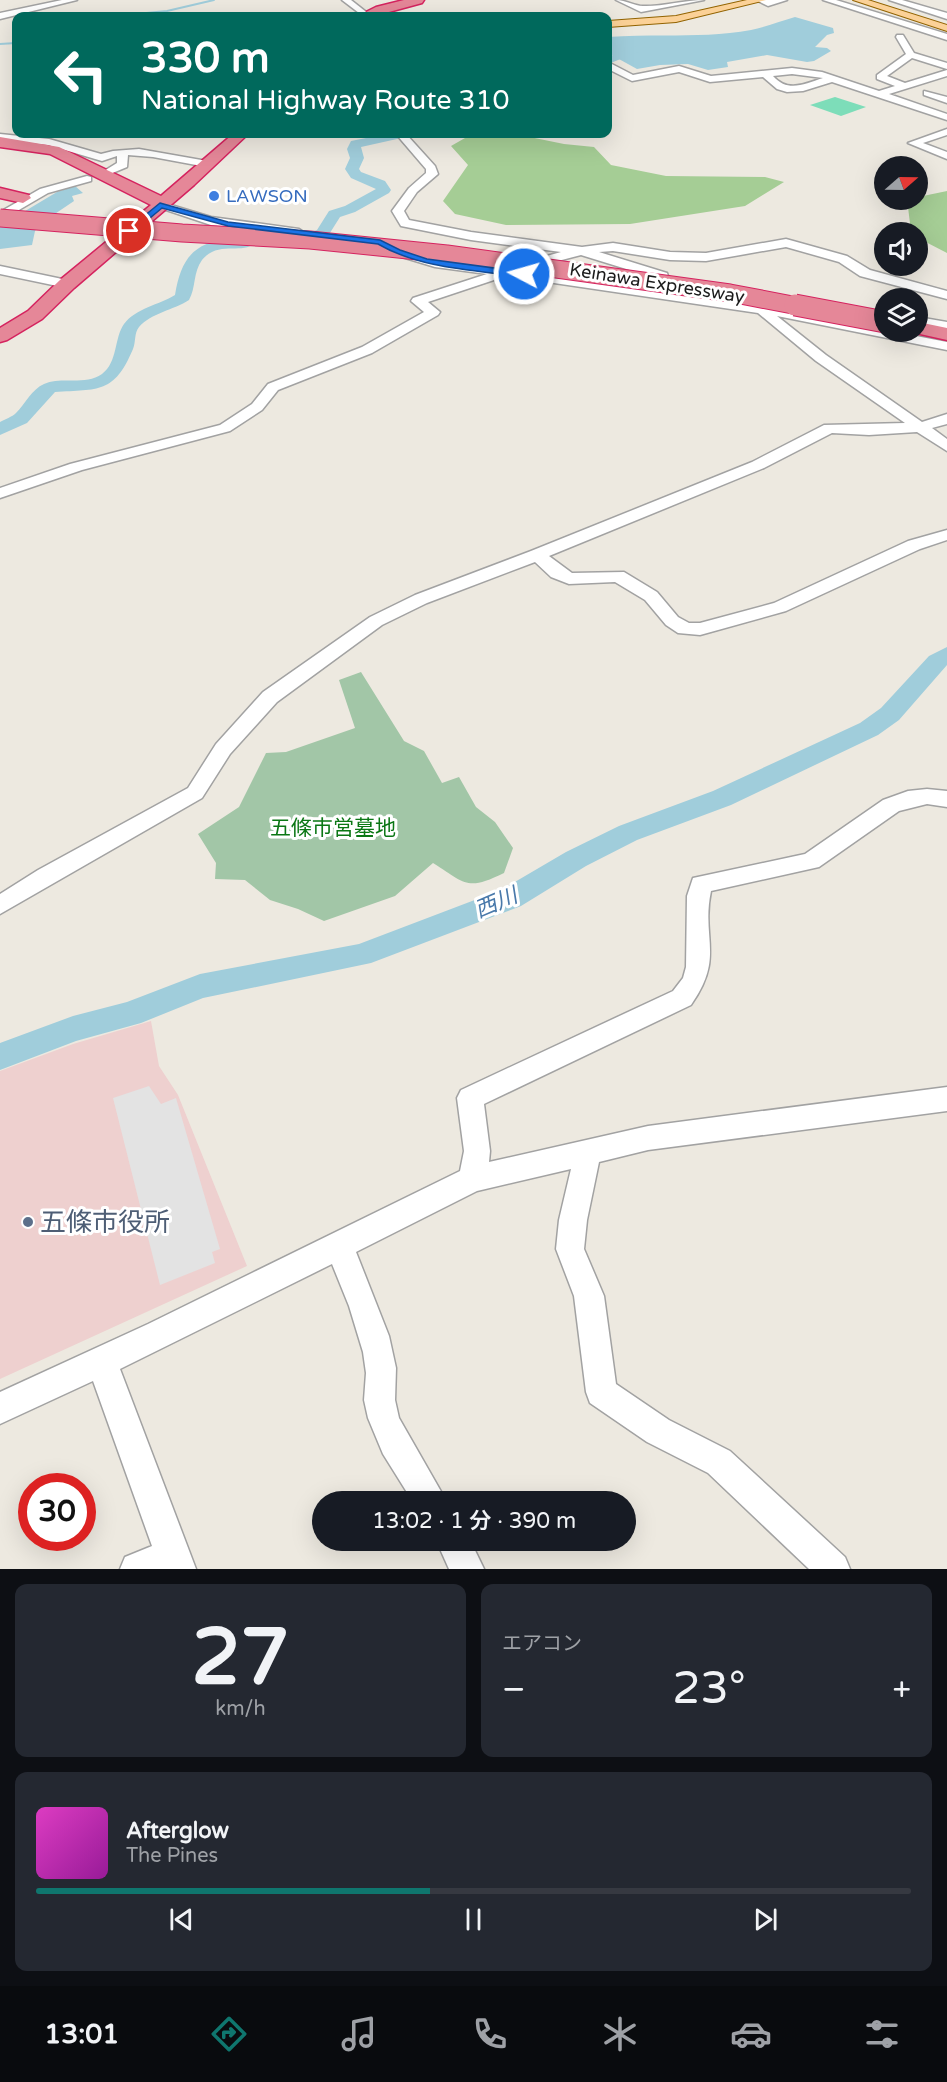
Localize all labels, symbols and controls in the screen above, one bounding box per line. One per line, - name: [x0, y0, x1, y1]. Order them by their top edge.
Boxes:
- text: 330 m: [141, 33, 270, 84]
- icon: left: [42, 36, 120, 114]
- text: National Highway Route 310: [141, 84, 509, 117]
- north arrow: [874, 156, 928, 210]
- map controls: [874, 156, 928, 342]
- place label: LAWSON: [226, 185, 308, 207]
- marker: LAWSON: [207, 189, 221, 203]
- pin: [103, 205, 154, 256]
- icon: arrive: [112, 214, 145, 247]
- button: sound: [874, 222, 928, 276]
- position arrow: [492, 242, 556, 306]
- street label: Keinawa Expressway: [568, 258, 746, 308]
- button: layers: [874, 288, 928, 342]
- park label: 五條市営墓地: [270, 816, 396, 841]
- water label: 西川: [471, 882, 523, 924]
- place label: 五條市役所: [40, 1207, 170, 1238]
- marker: 五條市役所: [21, 1215, 35, 1229]
- speed limit sign: 30: [18, 1473, 96, 1551]
- text: 13:02 · 1 分 · 390 m: [372, 1508, 576, 1534]
- text: 27: [192, 1611, 289, 1705]
- text: エアコン: [502, 1632, 582, 1656]
- text: 23°: [672, 1662, 746, 1716]
- text: −: [502, 1670, 526, 1709]
- text: +: [892, 1670, 911, 1709]
- text: km/h: [215, 1697, 266, 1721]
- text: Afterglow: [126, 1818, 229, 1844]
- text: The Pines: [126, 1844, 218, 1868]
- icon: previous: [165, 1903, 198, 1936]
- icon: pause: [457, 1903, 490, 1936]
- icon: next: [749, 1903, 782, 1936]
- icon: directions: [208, 2013, 250, 2055]
- icon: music: [338, 2013, 380, 2055]
- icon: phone: [469, 2013, 511, 2055]
- icon: climate: [599, 2013, 641, 2055]
- icon: car: [730, 2013, 772, 2055]
- icon: filters: [861, 2013, 903, 2055]
- text: 13:01: [44, 2018, 119, 2051]

